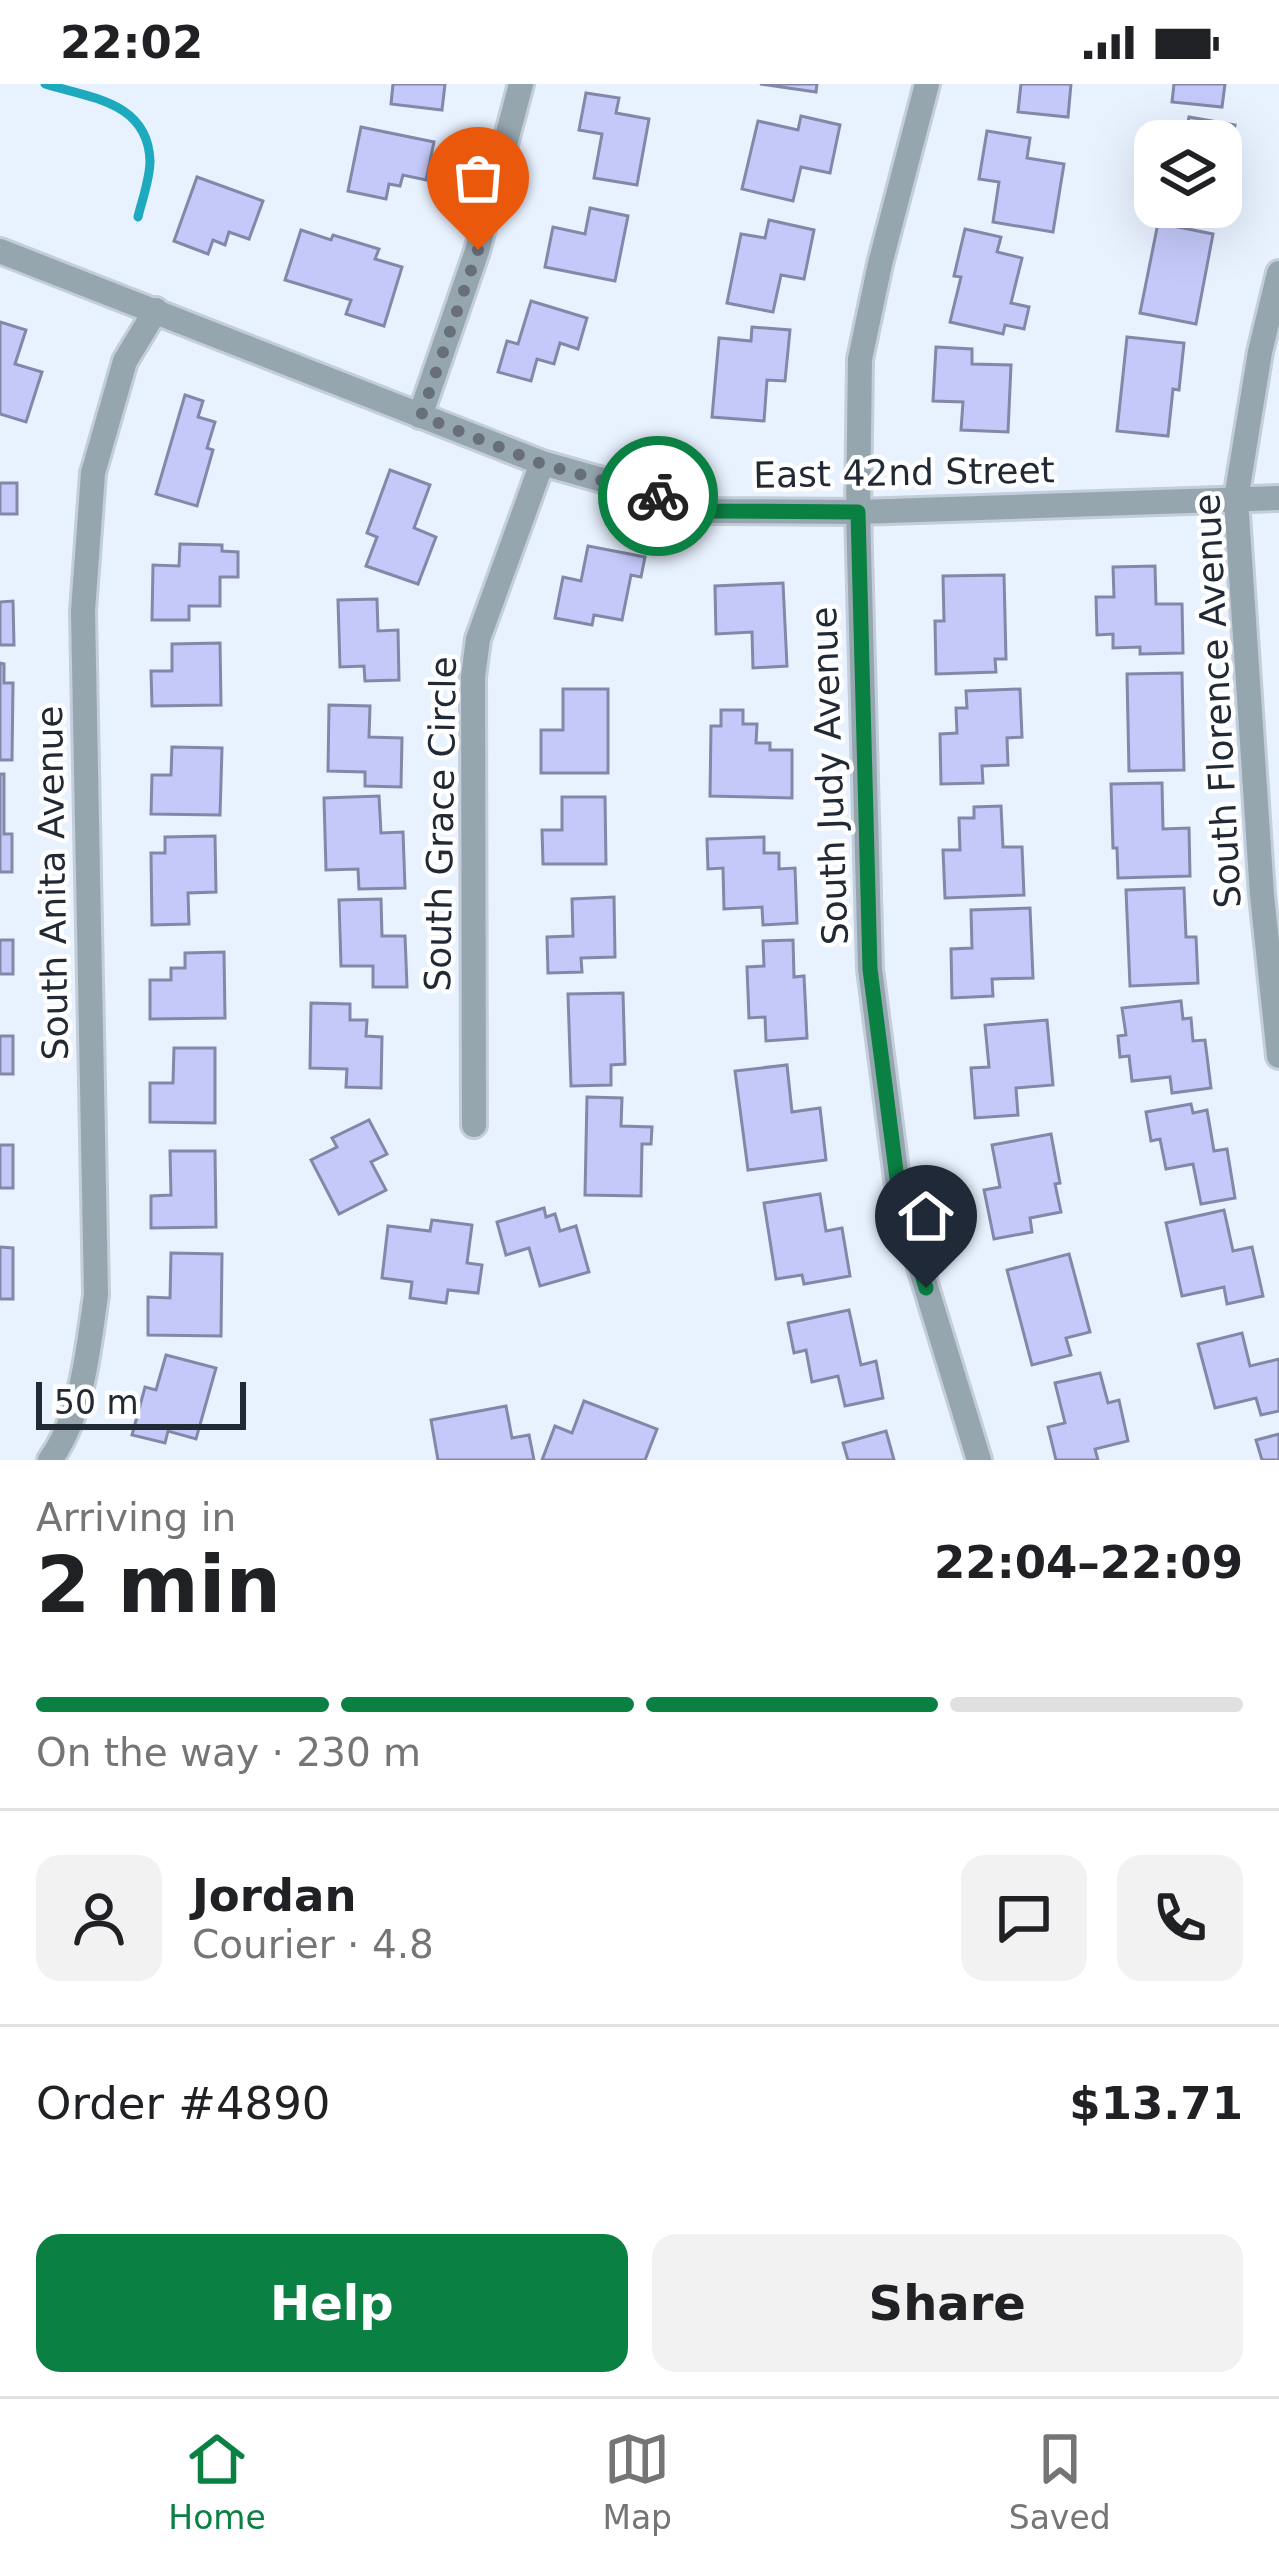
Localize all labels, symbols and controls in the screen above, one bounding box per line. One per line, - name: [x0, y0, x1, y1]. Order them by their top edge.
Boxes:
- text: 22:02: [60, 16, 203, 69]
- map controls: [1134, 120, 1242, 228]
- button: layers: [1134, 120, 1242, 228]
- pin: [427, 127, 529, 250]
- icon: bag: [445, 145, 511, 211]
- courier: [598, 436, 718, 556]
- street label: East 42nd Street: [753, 449, 1055, 496]
- icon: bike: [625, 463, 691, 529]
- street label: South Florence Avenue: [1186, 493, 1249, 909]
- street label: South Judy Avenue: [803, 606, 856, 946]
- street label: South Grace Circle: [417, 656, 464, 992]
- street label: South Anita Avenue: [29, 705, 76, 1061]
- pin: [875, 1165, 977, 1288]
- icon: home: [893, 1183, 959, 1249]
- scale bar: [36, 1376, 246, 1429]
- text: 50 m: [54, 1383, 139, 1422]
- text: Arriving in: [36, 1495, 236, 1540]
- text: 22:04–22:09: [934, 1536, 1243, 1589]
- text: 2 min: [36, 1540, 281, 1630]
- text: On the way · 230 m: [36, 1730, 421, 1775]
- button: person: [36, 1855, 162, 1981]
- button: chat: [961, 1855, 1087, 1981]
- button: phone: [1117, 1855, 1243, 1981]
- text: Jordan: [192, 1869, 356, 1922]
- text: Courier · 4.8: [192, 1922, 434, 1967]
- text: Order #4890: [36, 2077, 330, 2130]
- text: $13.71: [1069, 2077, 1243, 2130]
- button: Help: [36, 2234, 628, 2372]
- button: Share: [652, 2234, 1243, 2372]
- tab: Home: [168, 2426, 266, 2537]
- tab: Map: [602, 2426, 672, 2537]
- tab: Saved: [1009, 2426, 1111, 2537]

